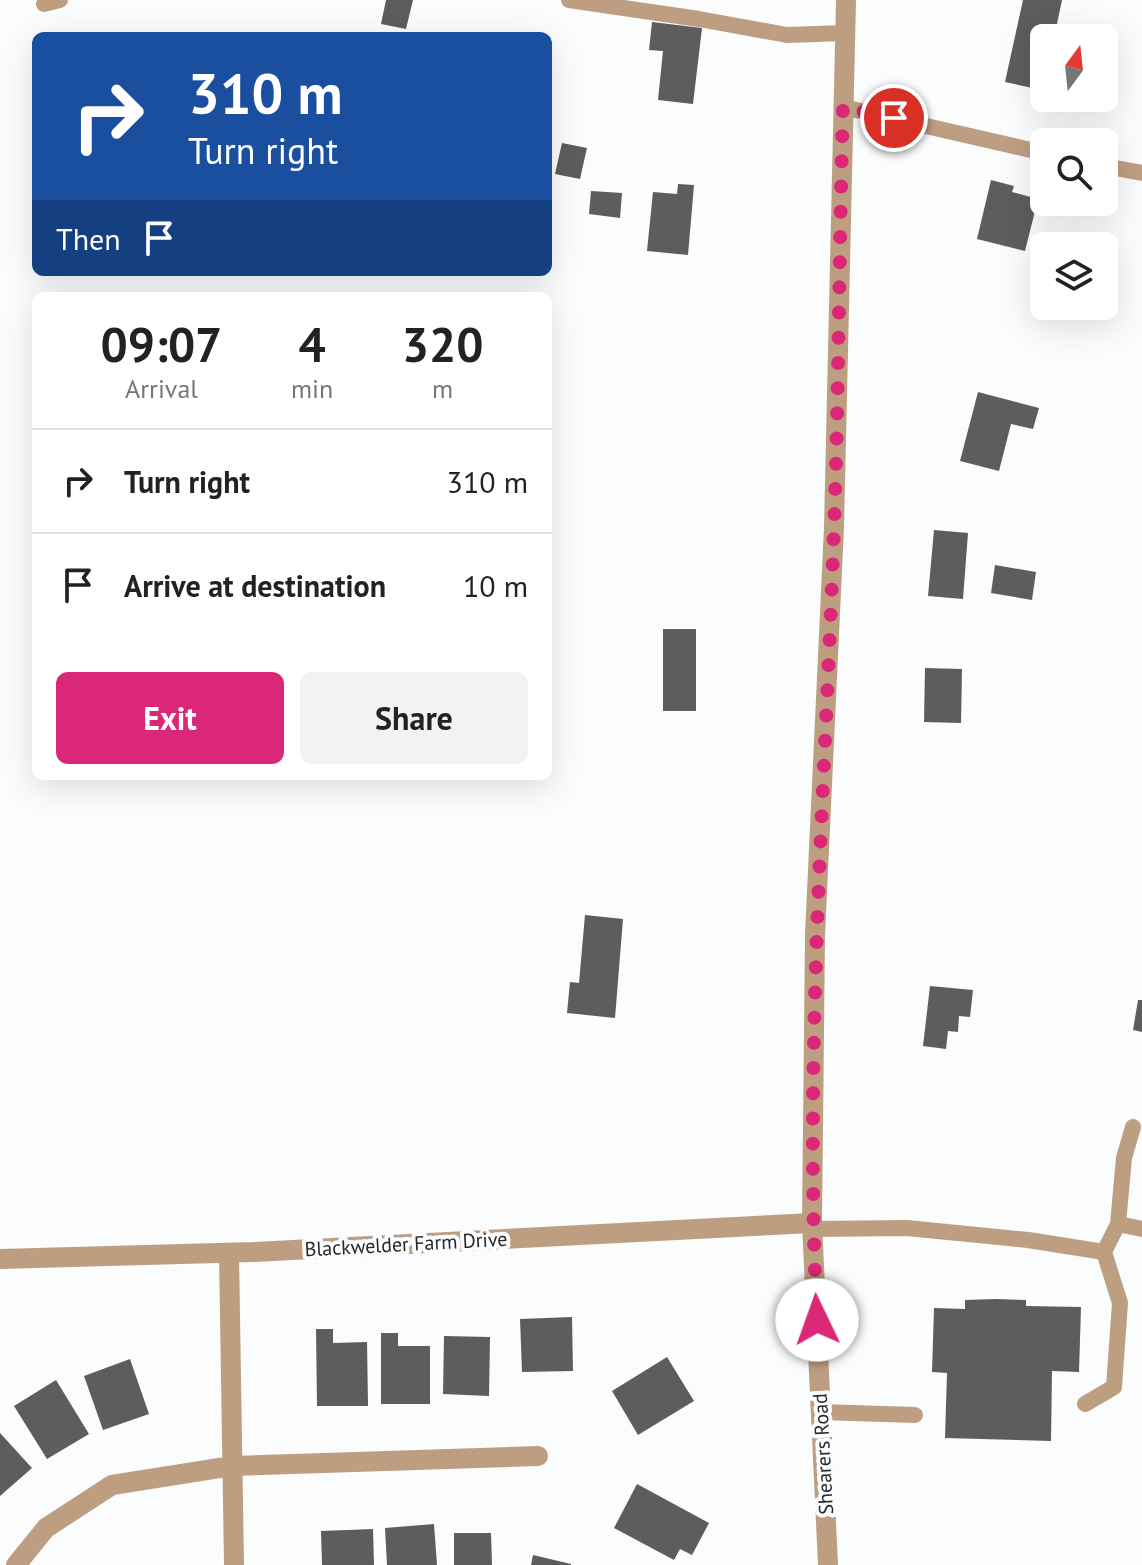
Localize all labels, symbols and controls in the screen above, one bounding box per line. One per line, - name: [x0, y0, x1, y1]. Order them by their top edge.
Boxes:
- north arrow: [1030, 24, 1118, 112]
- map controls: [1030, 24, 1118, 320]
- text: 310 m: [188, 57, 343, 129]
- icon: right: [56, 64, 160, 168]
- pin: [860, 84, 928, 152]
- icon: arrive: [872, 96, 916, 140]
- text: Turn right: [188, 127, 338, 174]
- button: search: [1030, 128, 1118, 216]
- icon: arrive: [137, 216, 181, 260]
- text: Then: [56, 219, 121, 258]
- button: layers: [1030, 232, 1118, 320]
- text: 09:07: [101, 313, 222, 375]
- text: 4: [298, 313, 326, 375]
- text: 320: [402, 313, 483, 375]
- text: Arrival: [125, 372, 198, 405]
- text: min: [291, 372, 333, 405]
- text: m: [432, 372, 453, 405]
- icon: right: [56, 459, 100, 503]
- text: Turn right: [124, 462, 250, 501]
- text: 310 m: [447, 462, 528, 501]
- icon: arrive: [56, 563, 100, 607]
- text: Arrive at destination: [124, 566, 386, 605]
- text: 10 m: [463, 566, 528, 605]
- button: Exit: [56, 672, 284, 764]
- button: Share: [300, 672, 528, 764]
- street label: Blackwelder Farm Drive: [304, 1226, 508, 1262]
- position arrow: [775, 1278, 859, 1362]
- street label: Shearers Road: [807, 1393, 839, 1515]

